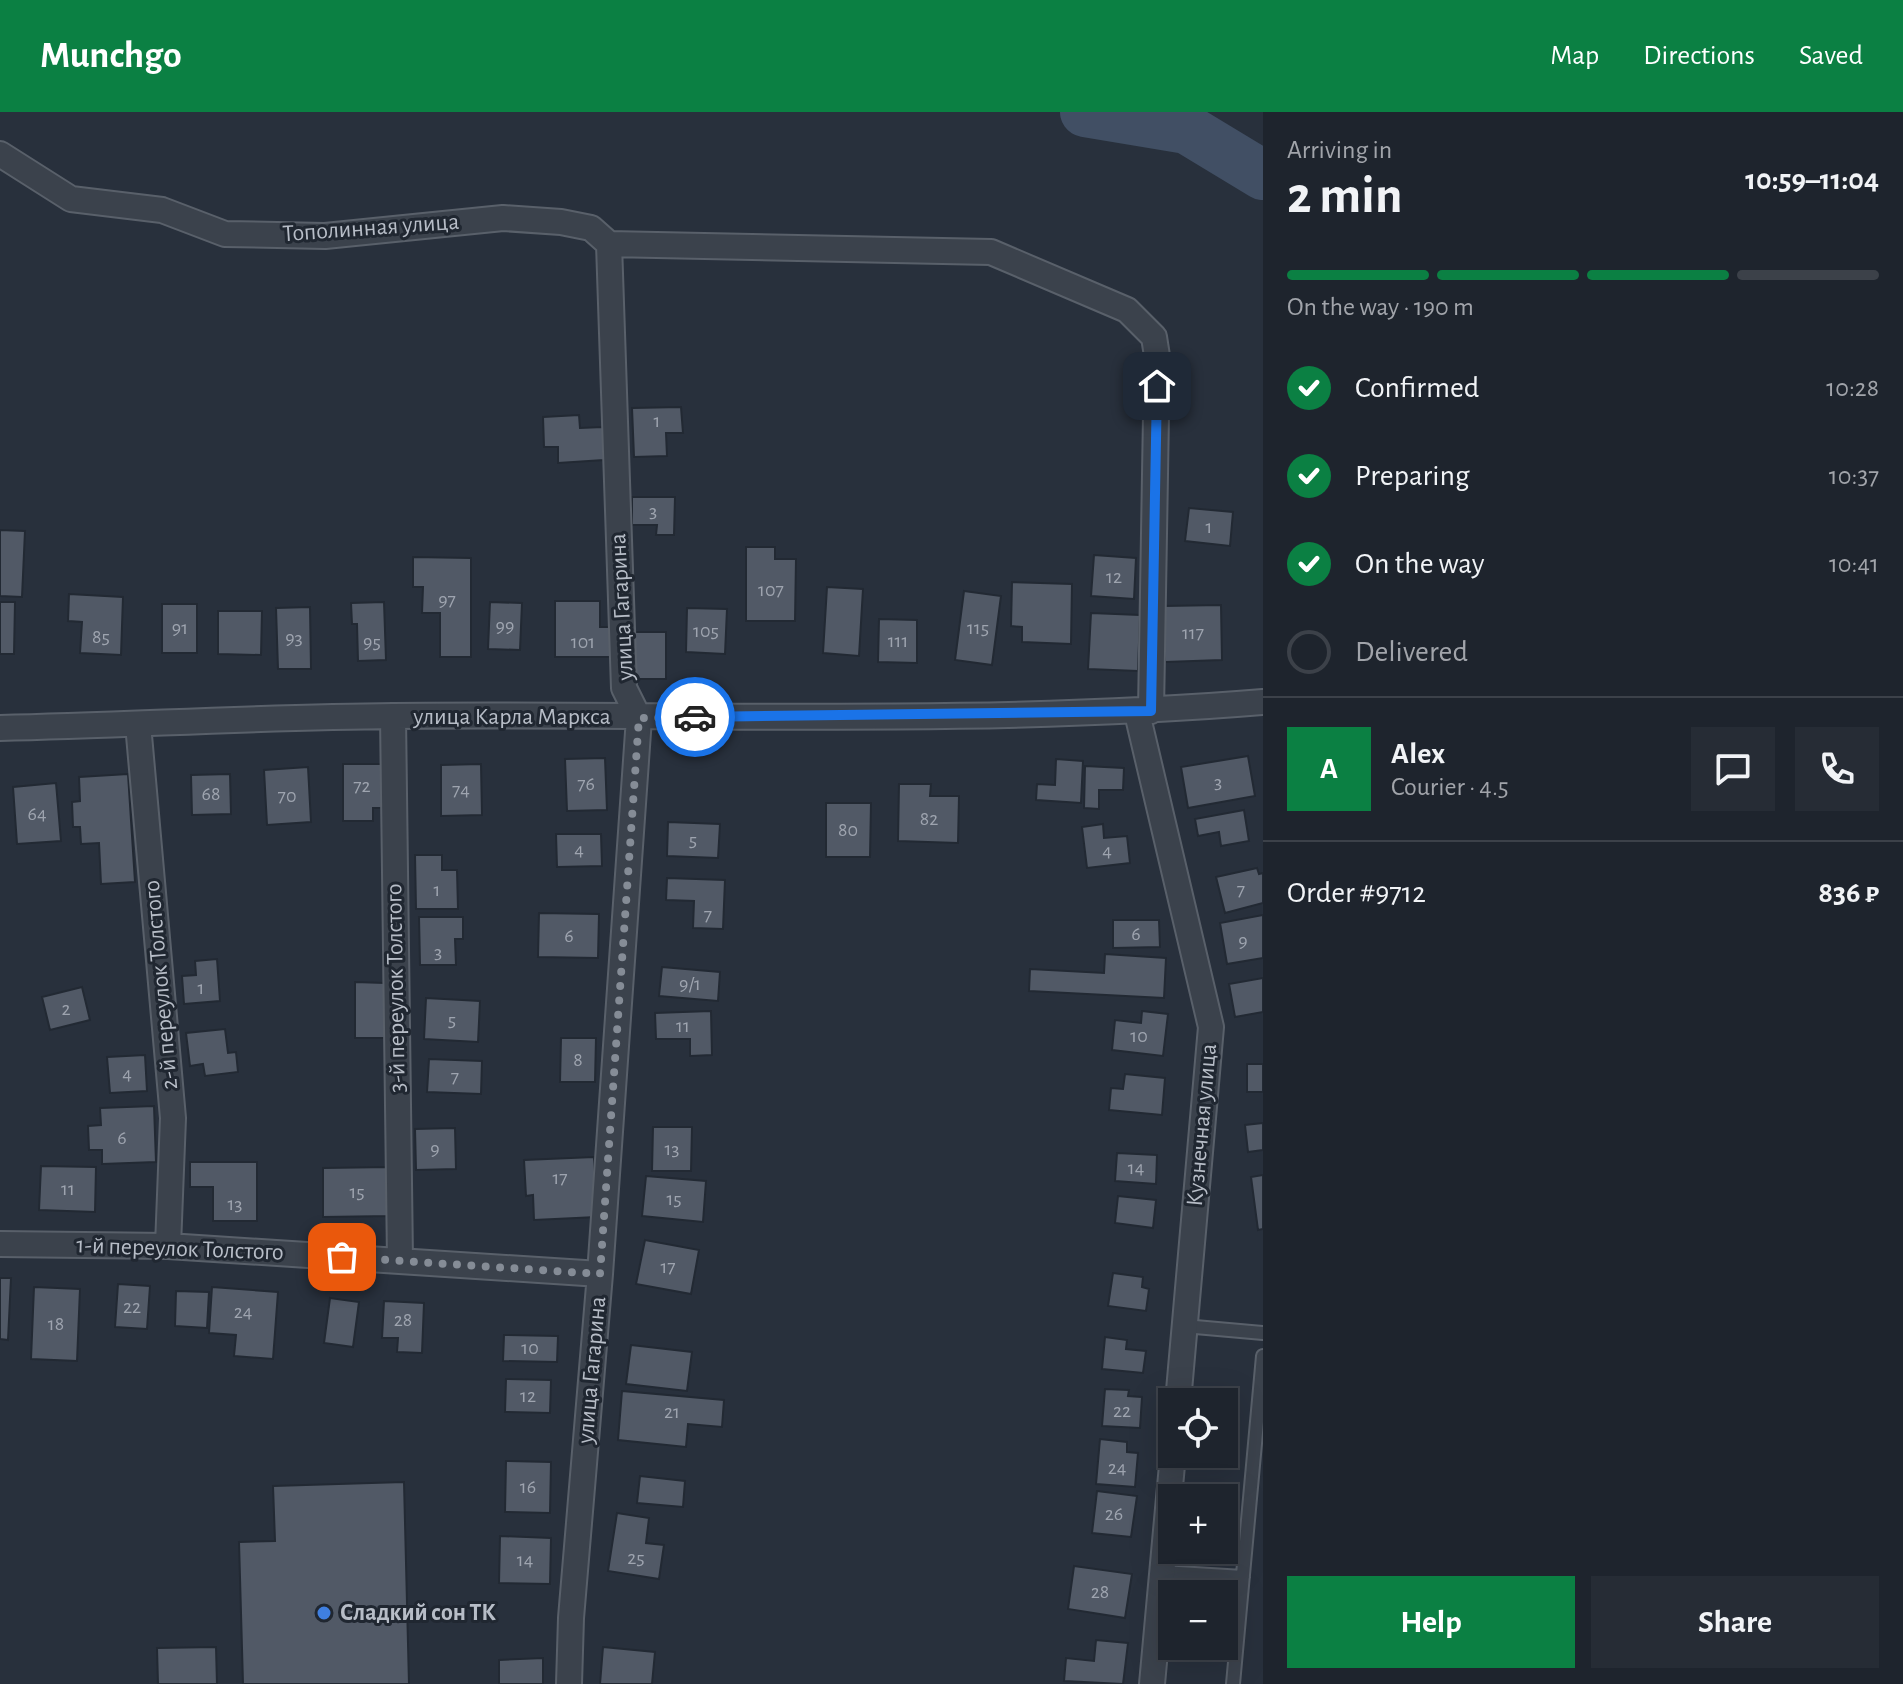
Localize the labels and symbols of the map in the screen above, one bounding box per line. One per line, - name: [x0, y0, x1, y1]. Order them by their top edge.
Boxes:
- street label: Тополинная улица: [282, 210, 460, 246]
- pin: [1123, 352, 1191, 420]
- house number: 1: [654, 411, 660, 431]
- house number: 3: [649, 501, 657, 521]
- house number: 1: [1206, 517, 1212, 537]
- street label: улица Гагарина: [606, 533, 638, 682]
- house number: 12: [1106, 567, 1122, 587]
- house number: 107: [758, 580, 784, 600]
- house number: 97: [438, 590, 456, 610]
- house number: 99: [496, 616, 514, 636]
- house number: 91: [172, 618, 188, 638]
- house number: 115: [967, 618, 989, 638]
- house number: 105: [693, 621, 719, 641]
- house number: 117: [1182, 623, 1204, 643]
- house number: 85: [92, 627, 110, 647]
- house number: 93: [285, 628, 303, 648]
- house number: 111: [888, 631, 908, 651]
- house number: 95: [363, 632, 381, 652]
- house number: 101: [571, 632, 595, 652]
- courier: [655, 677, 735, 757]
- street label: улица Карла Маркса: [412, 705, 611, 729]
- house number: 3: [1214, 772, 1222, 792]
- house number: 76: [577, 774, 595, 794]
- house number: 72: [353, 776, 371, 796]
- house number: 74: [452, 780, 470, 800]
- house number: 68: [202, 784, 220, 804]
- house number: 70: [278, 786, 296, 806]
- house number: 64: [27, 804, 47, 824]
- house number: 82: [920, 809, 938, 829]
- house number: 80: [838, 820, 858, 840]
- house number: 5: [689, 830, 697, 850]
- house number: 4: [574, 840, 584, 860]
- house number: 4: [1102, 841, 1112, 861]
- street label: 2-й переулок Толстого: [140, 879, 182, 1091]
- house number: 1: [434, 880, 440, 900]
- house number: 7: [1237, 880, 1245, 900]
- street label: 3-й переулок Толстого: [382, 883, 410, 1093]
- house number: 7: [704, 905, 712, 925]
- house number: 6: [1131, 924, 1141, 944]
- house number: 6: [564, 926, 574, 946]
- house number: 9: [1238, 931, 1248, 951]
- house number: 3: [434, 942, 442, 962]
- house number: 9/1: [679, 974, 701, 994]
- house number: 1: [198, 978, 204, 998]
- house number: 2: [61, 999, 71, 1019]
- house number: 5: [448, 1010, 456, 1030]
- house number: 11: [676, 1016, 690, 1036]
- house number: 10: [1130, 1026, 1148, 1046]
- street label: Кузнечная улица: [1183, 1043, 1221, 1207]
- house number: 8: [573, 1050, 583, 1070]
- house number: 4: [122, 1064, 132, 1084]
- house number: 7: [451, 1067, 459, 1087]
- house number: 6: [117, 1128, 127, 1148]
- house number: 9: [430, 1139, 440, 1159]
- house number: 13: [664, 1139, 680, 1159]
- house number: 14: [1128, 1158, 1144, 1178]
- house number: 17: [552, 1168, 568, 1188]
- house number: 11: [61, 1179, 75, 1199]
- house number: 15: [349, 1182, 365, 1202]
- house number: 15: [666, 1189, 682, 1209]
- house number: 13: [227, 1194, 243, 1214]
- pin: [308, 1223, 376, 1291]
- street label: 1-й переулок Толстого: [76, 1233, 284, 1265]
- house number: 17: [660, 1257, 676, 1277]
- street label: улица Гагарина: [574, 1295, 610, 1446]
- house number: 22: [123, 1297, 141, 1317]
- house number: 24: [234, 1302, 252, 1322]
- house number: 28: [394, 1310, 412, 1330]
- house number: 18: [48, 1314, 64, 1334]
- house number: 10: [521, 1338, 539, 1358]
- house number: 12: [520, 1386, 536, 1406]
- house number: 22: [1113, 1401, 1131, 1421]
- house number: 21: [664, 1402, 680, 1422]
- house number: 24: [1108, 1458, 1126, 1478]
- house number: 16: [520, 1477, 536, 1497]
- house number: 26: [1105, 1504, 1123, 1524]
- house number: 25: [627, 1548, 645, 1568]
- house number: 14: [517, 1550, 533, 1570]
- house number: 28: [1091, 1582, 1109, 1602]
- place label: Сладкий сон ТК: [340, 1601, 496, 1625]
- marker: Сладкий сон ТК: [315, 1604, 333, 1622]

